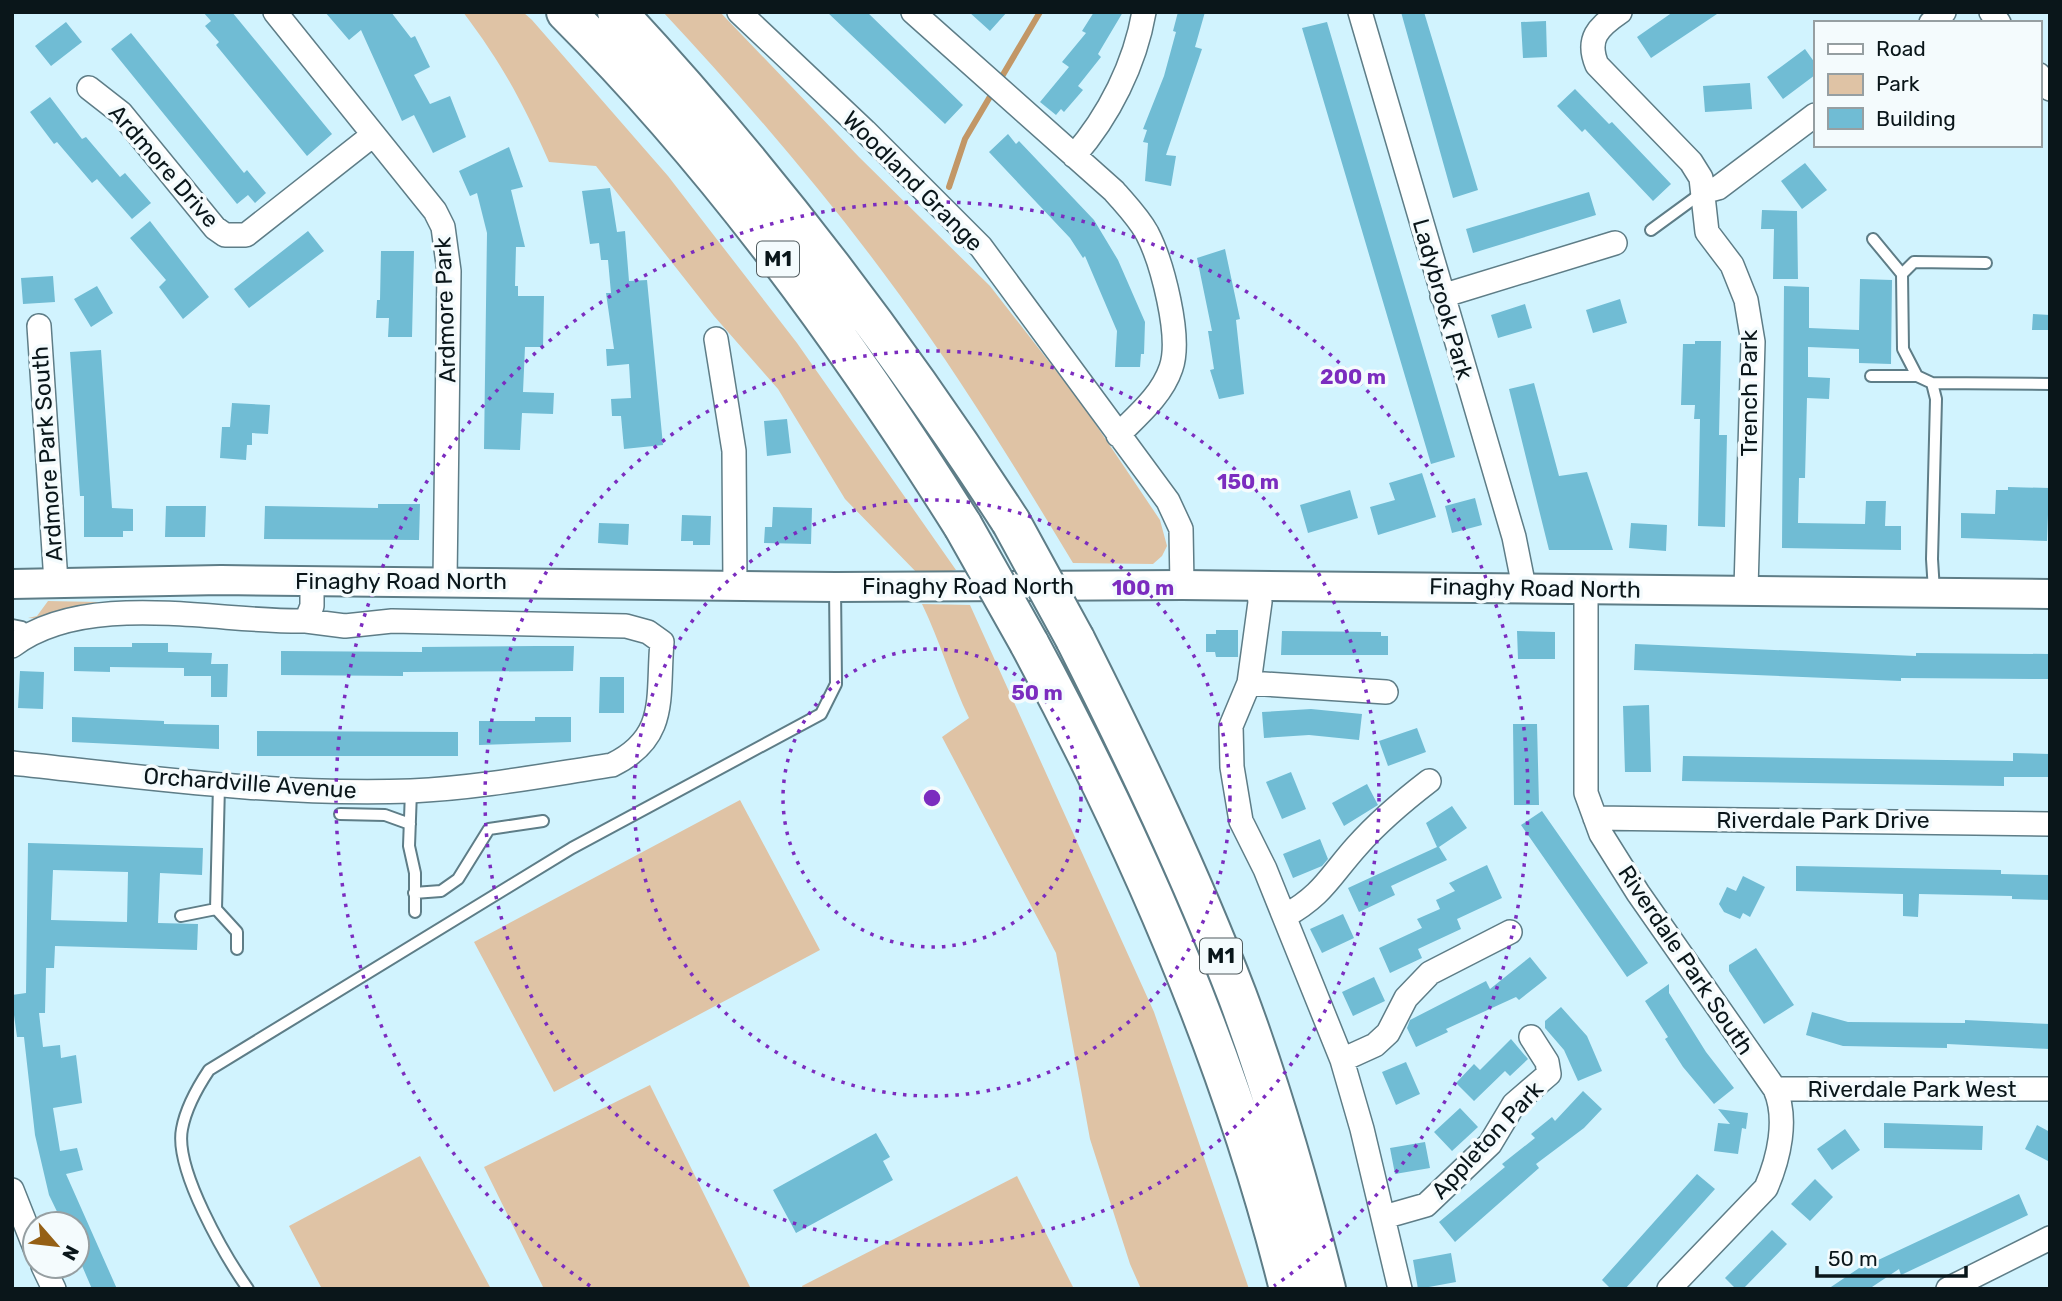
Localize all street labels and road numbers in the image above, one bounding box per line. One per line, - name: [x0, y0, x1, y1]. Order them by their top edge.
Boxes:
- street label: Ardmore Drive: [103, 99, 225, 233]
- street label: Woodland Grange: [837, 105, 989, 257]
- street label: Ladybrook Park: [1407, 215, 1479, 383]
- street label: Ardmore Park: [428, 236, 462, 384]
- road number: M1: [757, 242, 799, 276]
- street label: Trench Park: [1735, 329, 1763, 456]
- street label: Ardmore Park South: [26, 345, 68, 563]
- street label: Finaghy Road North: [295, 567, 507, 595]
- street label: Finaghy Road North: [862, 572, 1074, 600]
- street label: Finaghy Road North: [1429, 572, 1641, 604]
- street label: Orchardville Avenue: [142, 762, 358, 804]
- street label: Riverdale Park Drive: [1716, 806, 1930, 834]
- street label: Riverdale Park South: [1612, 860, 1760, 1060]
- road number: M1: [1200, 939, 1242, 974]
- street label: Appleton Park: [1425, 1075, 1549, 1205]
- street label: Riverdale Park West: [1807, 1075, 2017, 1103]

